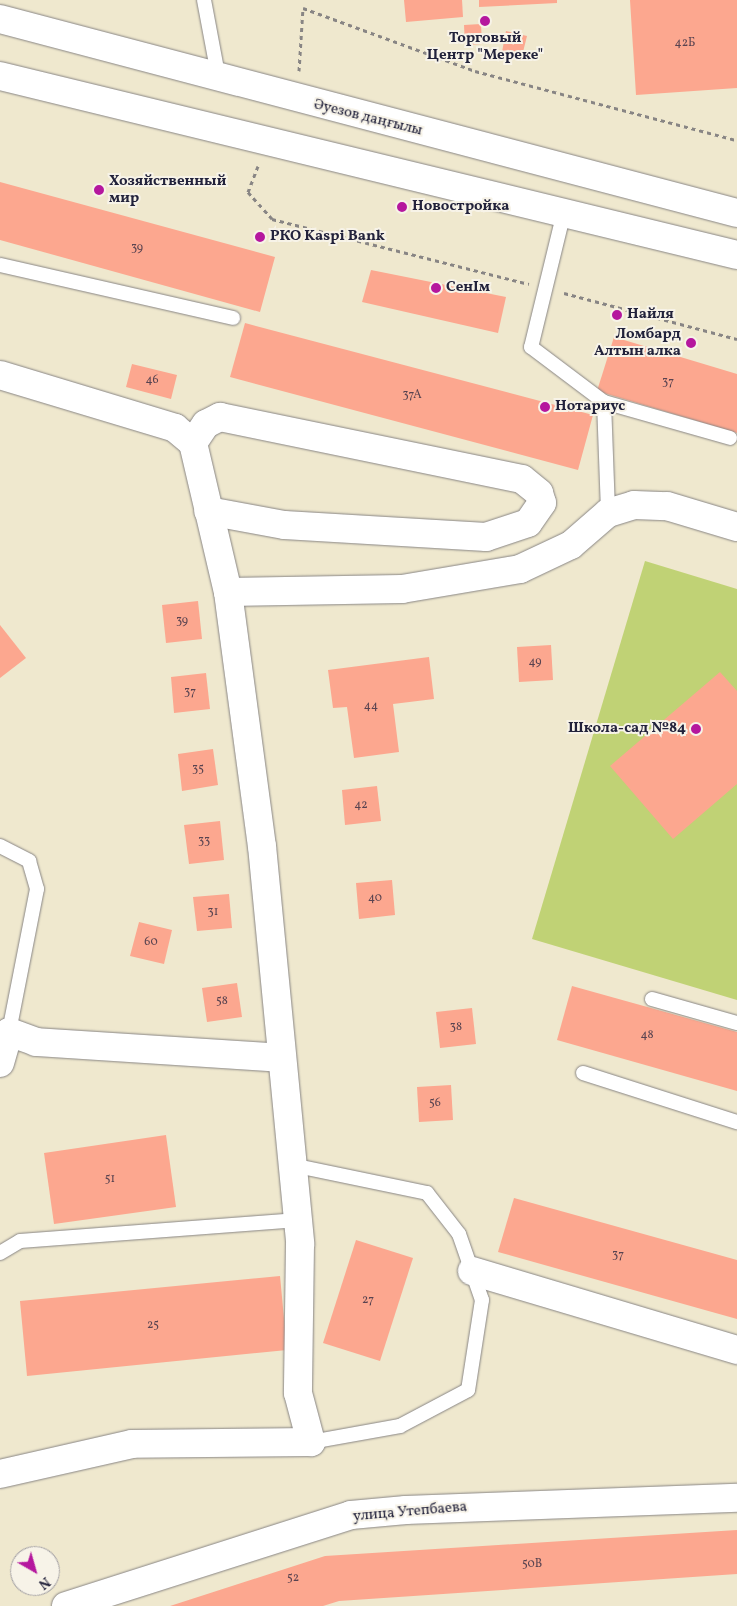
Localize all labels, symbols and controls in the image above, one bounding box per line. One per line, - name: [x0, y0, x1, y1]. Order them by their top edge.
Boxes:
- marker: Торговый Центр "Мереке": [479, 15, 491, 27]
- place label: Торговый Центр "Мереке": [427, 29, 543, 64]
- house number: 42Б: [675, 37, 695, 51]
- street label: Әуезов даңғылы: [312, 96, 424, 140]
- place label: Хозяйственный мир: [109, 172, 226, 207]
- marker: Хозяйственный мир: [93, 184, 105, 196]
- place label: Новостройка: [412, 198, 509, 216]
- marker: Новостройка: [396, 201, 408, 213]
- place label: РКО Kaspi Bank: [270, 228, 385, 246]
- marker: РКО Kaspi Bank: [254, 231, 266, 243]
- house number: 39: [131, 242, 143, 256]
- place label: СенIм: [446, 279, 490, 297]
- marker: СенIм: [430, 282, 442, 294]
- place label: Найля: [627, 306, 674, 324]
- marker: Найля: [611, 309, 623, 321]
- place label: Ломбард Алтын алка: [594, 325, 681, 360]
- marker: Ломбард Алтын алка: [685, 337, 697, 349]
- house number: 46: [145, 374, 159, 388]
- house number: 37: [662, 376, 674, 390]
- house number: 37А: [402, 389, 422, 403]
- place label: Нотариус: [555, 398, 625, 416]
- marker: Нотариус: [539, 401, 551, 413]
- house number: 39: [176, 615, 188, 629]
- house number: 49: [528, 656, 542, 670]
- house number: 37: [184, 686, 196, 700]
- house number: 44: [364, 700, 378, 714]
- place label: Школа-сад №84: [568, 720, 686, 738]
- marker: Школа-сад №84: [690, 723, 702, 735]
- house number: 35: [192, 763, 204, 777]
- house number: 42: [354, 799, 368, 813]
- house number: 33: [198, 835, 210, 849]
- house number: 40: [368, 892, 382, 906]
- house number: 31: [208, 906, 218, 920]
- house number: 60: [144, 936, 158, 950]
- house number: 58: [216, 995, 228, 1009]
- house number: 38: [450, 1021, 462, 1035]
- house number: 48: [640, 1029, 654, 1043]
- house number: 56: [429, 1097, 441, 1111]
- house number: 51: [105, 1173, 115, 1187]
- house number: 37: [612, 1249, 624, 1263]
- house number: 27: [362, 1294, 374, 1308]
- house number: 25: [147, 1319, 159, 1333]
- street label: улица Утепбаева: [352, 1498, 468, 1526]
- north arrow: [10, 1546, 60, 1596]
- house number: 50В: [522, 1558, 542, 1572]
- text: N: [34, 1572, 54, 1593]
- house number: 52: [287, 1572, 299, 1586]

